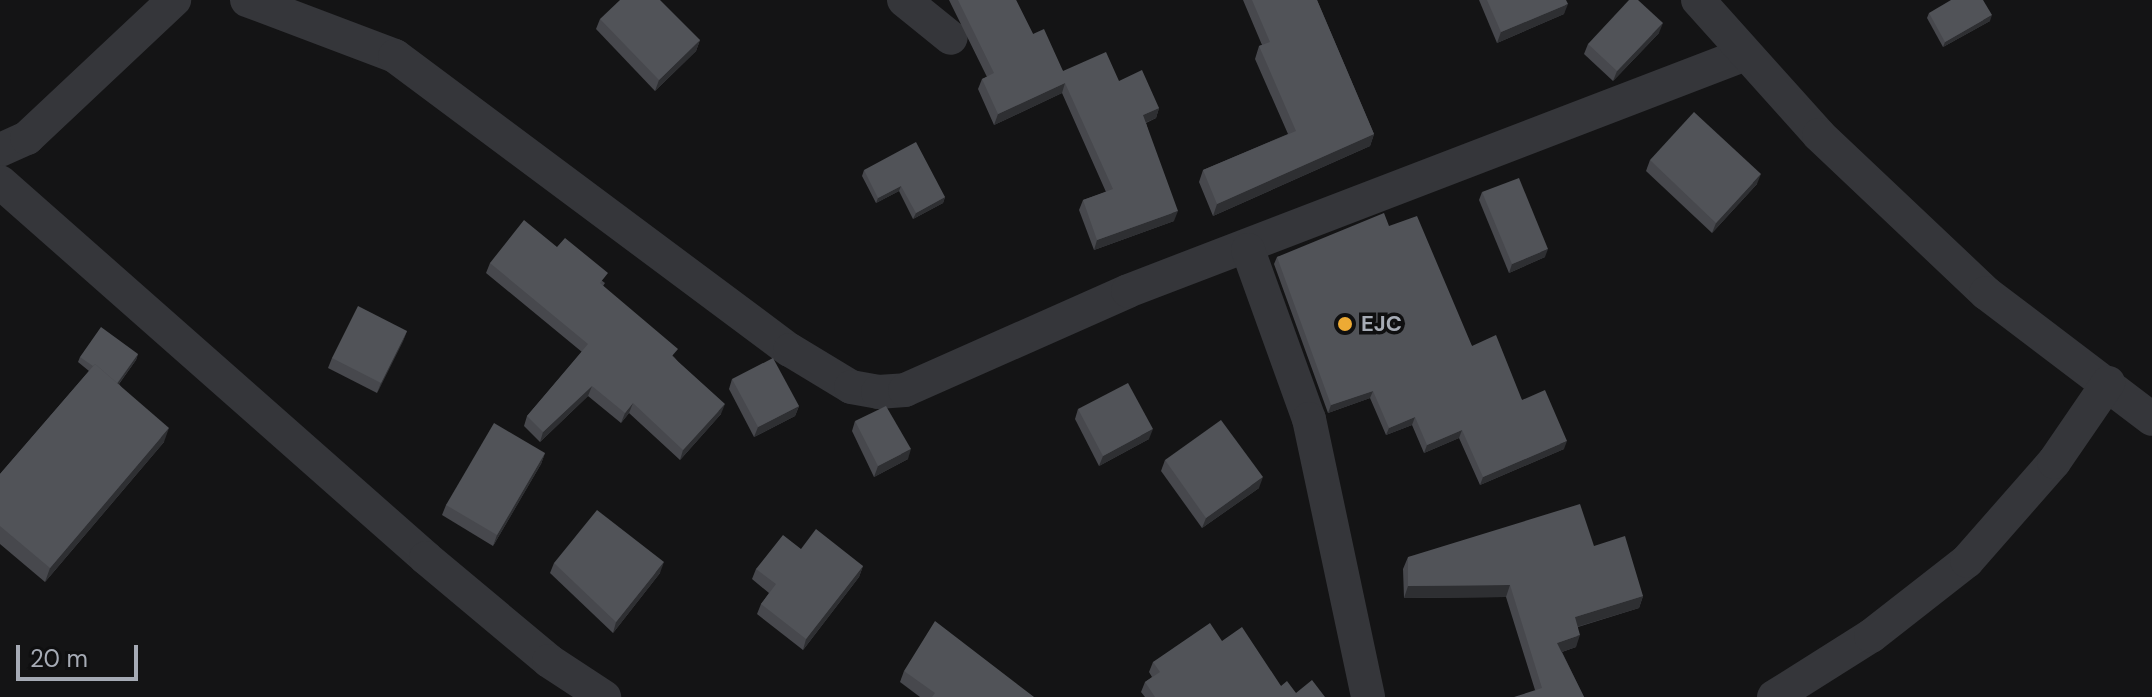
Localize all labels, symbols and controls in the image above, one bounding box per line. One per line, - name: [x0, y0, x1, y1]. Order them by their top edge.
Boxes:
- place label: EJC: [1361, 311, 1402, 337]
- marker: EJC: [1336, 315, 1354, 333]
- scale bar: [20, 629, 142, 679]
- text: 20 m: [30, 643, 88, 674]

